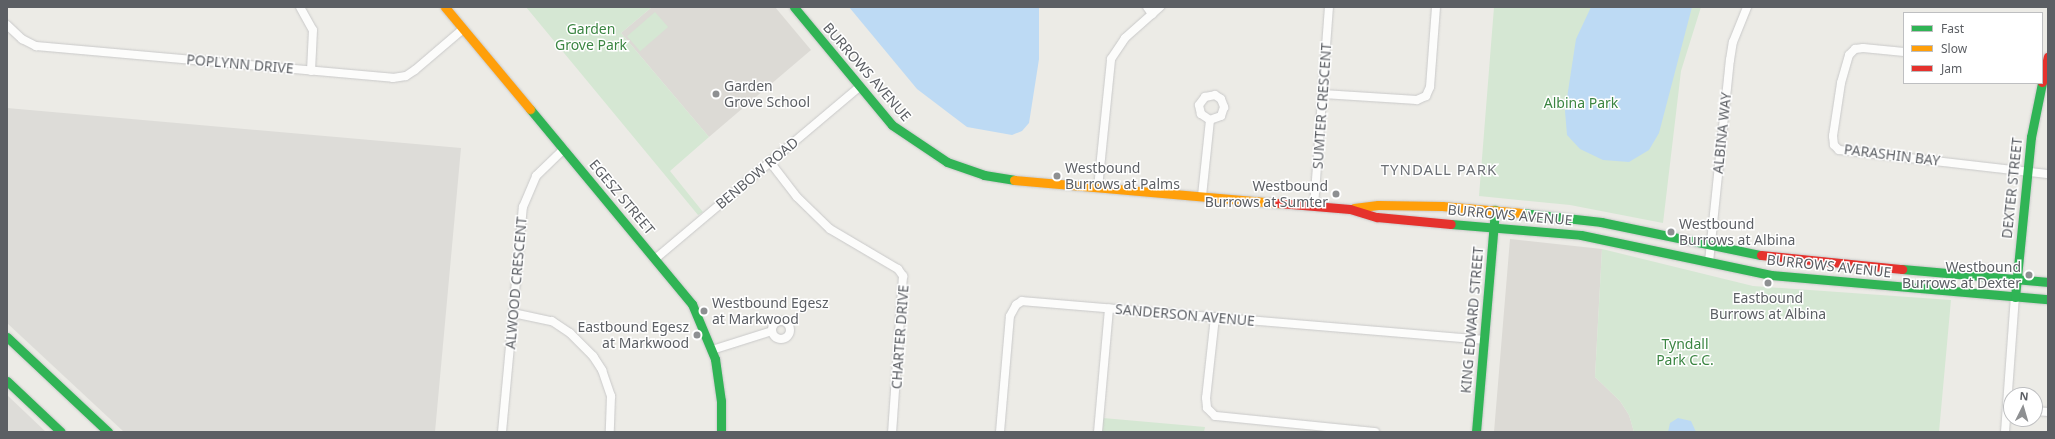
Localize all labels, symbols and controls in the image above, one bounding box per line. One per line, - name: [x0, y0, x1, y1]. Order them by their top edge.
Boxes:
- legend: [1903, 12, 2043, 84]
- street label: BURROWS AVENUE: [820, 19, 914, 125]
- text: Fast: [1941, 20, 1964, 37]
- park label: Garden Grove Park: [555, 21, 627, 54]
- text: Slow: [1941, 40, 1967, 57]
- street label: SUMTER CRESCENT: [1309, 42, 1335, 170]
- street label: POPLYNN DRIVE: [186, 51, 294, 77]
- text: Jam: [1941, 60, 1962, 77]
- place label: Garden Grove School: [724, 78, 810, 110]
- marker: Garden Grove School: [711, 89, 721, 99]
- street label: ALBINA WAY: [1709, 91, 1735, 175]
- park label: Albina Park: [1544, 95, 1618, 111]
- street label: BENBOW ROAD: [712, 134, 802, 212]
- street label: DEXTER STREET: [1998, 137, 2026, 239]
- street label: PARASHIN BAY: [1843, 141, 1941, 169]
- street label: EGESZ STREET: [586, 156, 658, 238]
- place label: Westbound Burrows at Palms: [1065, 160, 1180, 192]
- district label: TYNDALL PARK: [1381, 161, 1497, 179]
- marker: Westbound Burrows at Palms: [1052, 171, 1062, 181]
- place label: Westbound Burrows at Sumter: [1205, 178, 1328, 210]
- marker: Westbound Burrows at Sumter: [1331, 189, 1341, 199]
- street label: BURROWS AVENUE: [1447, 201, 1573, 229]
- street label: ALWOOD CRESCENT: [502, 216, 530, 350]
- place label: Westbound Burrows at Albina: [1679, 216, 1795, 248]
- marker: Westbound Burrows at Albina: [1666, 227, 1676, 237]
- street label: KING EDWARD STREET: [1457, 246, 1487, 394]
- street label: BURROWS AVENUE: [1766, 251, 1892, 281]
- place label: Westbound Burrows at Dexter: [1902, 259, 2021, 292]
- marker: Westbound Burrows at Dexter: [2024, 270, 2034, 280]
- marker: Eastbound Burrows at Albina: [1763, 278, 1773, 288]
- street label: CHARTER DRIVE: [888, 284, 912, 390]
- place label: Eastbound Burrows at Albina: [1710, 290, 1826, 322]
- place label: Westbound Egesz at Markwood: [712, 295, 829, 328]
- street label: SANDERSON AVENUE: [1114, 301, 1256, 329]
- marker: Westbound Egesz at Markwood: [699, 306, 709, 316]
- place label: Eastbound Egesz at Markwood: [577, 319, 689, 352]
- marker: Eastbound Egesz at Markwood: [692, 330, 702, 340]
- park label: Tyndall Park C.C.: [1656, 336, 1714, 368]
- north arrow: [2003, 387, 2043, 427]
- text: N: [2019, 388, 2029, 403]

